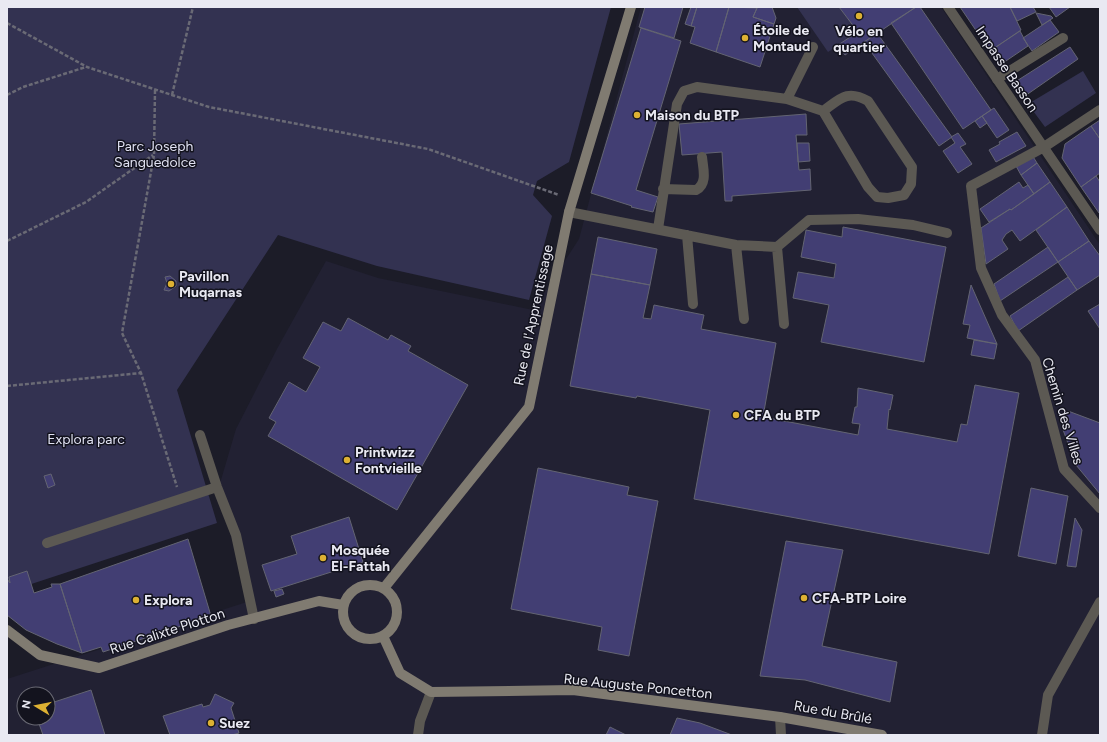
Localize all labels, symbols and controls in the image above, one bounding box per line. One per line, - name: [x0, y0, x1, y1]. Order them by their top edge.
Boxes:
- marker: Vélo en quartier: [854, 11, 864, 21]
- place label: Étoile de Montaud: [753, 22, 810, 55]
- place label: Vélo en quartier: [833, 23, 885, 56]
- street label: Impasse Basson: [972, 23, 1042, 116]
- marker: Étoile de Montaud: [740, 33, 750, 43]
- place label: Maison du BTP: [645, 107, 739, 124]
- marker: Maison du BTP: [632, 110, 642, 120]
- park label: Parc Joseph Sanguedolce: [114, 138, 196, 171]
- street label: Rue de l'Apprentissage: [510, 243, 557, 387]
- place label: Pavillon Muqarnas: [179, 268, 242, 301]
- marker: Pavillon Muqarnas: [166, 279, 176, 289]
- street label: Chemin des Villes: [1038, 356, 1087, 467]
- place label: CFA du BTP: [744, 407, 821, 424]
- marker: CFA du BTP: [731, 410, 741, 420]
- park label: Explora parc: [47, 431, 125, 448]
- place label: Printwizz Fontvieille: [355, 444, 422, 477]
- marker: Printwizz Fontvieille: [342, 455, 352, 465]
- place label: Mosquée El-Fattah: [331, 542, 390, 575]
- marker: Mosquée El-Fattah: [318, 553, 328, 563]
- place label: CFA-BTP Loire: [812, 590, 907, 607]
- place label: Explora: [144, 592, 193, 609]
- marker: CFA-BTP Loire: [799, 593, 809, 603]
- marker: Explora: [131, 595, 141, 605]
- street label: Rue Calixte Plotton: [107, 605, 227, 658]
- street label: Rue Auguste Poncetton: [563, 670, 713, 703]
- north arrow: [16, 686, 56, 726]
- street label: Rue du Brûlé: [793, 697, 874, 728]
- text: N: [20, 699, 34, 710]
- place label: Suez: [219, 715, 250, 732]
- marker: Suez: [206, 718, 216, 728]

